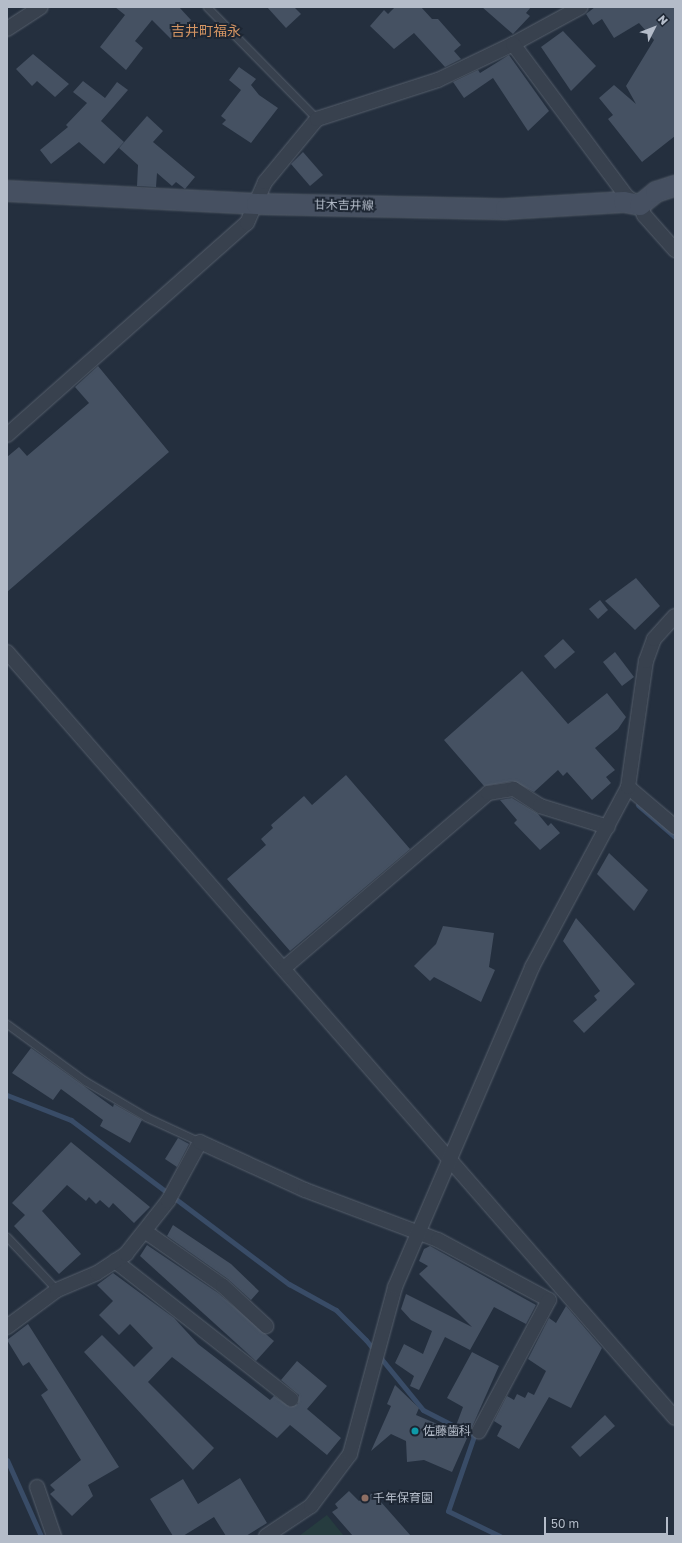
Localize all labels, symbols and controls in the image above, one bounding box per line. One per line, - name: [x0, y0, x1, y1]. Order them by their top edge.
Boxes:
- north arrow: [634, 8, 674, 48]
- text: N: [656, 12, 671, 27]
- district label: 吉井町福永: [171, 23, 241, 39]
- street label: 甘木吉井線: [314, 197, 374, 213]
- place label: 佐藤歯科: [423, 1424, 471, 1438]
- marker: 佐藤歯科: [410, 1426, 420, 1436]
- place label: 千年保育園: [373, 1491, 433, 1505]
- marker: 千年保育園: [360, 1493, 370, 1503]
- scale bar: [546, 1509, 670, 1535]
- text: 50 m: [551, 1516, 579, 1531]

